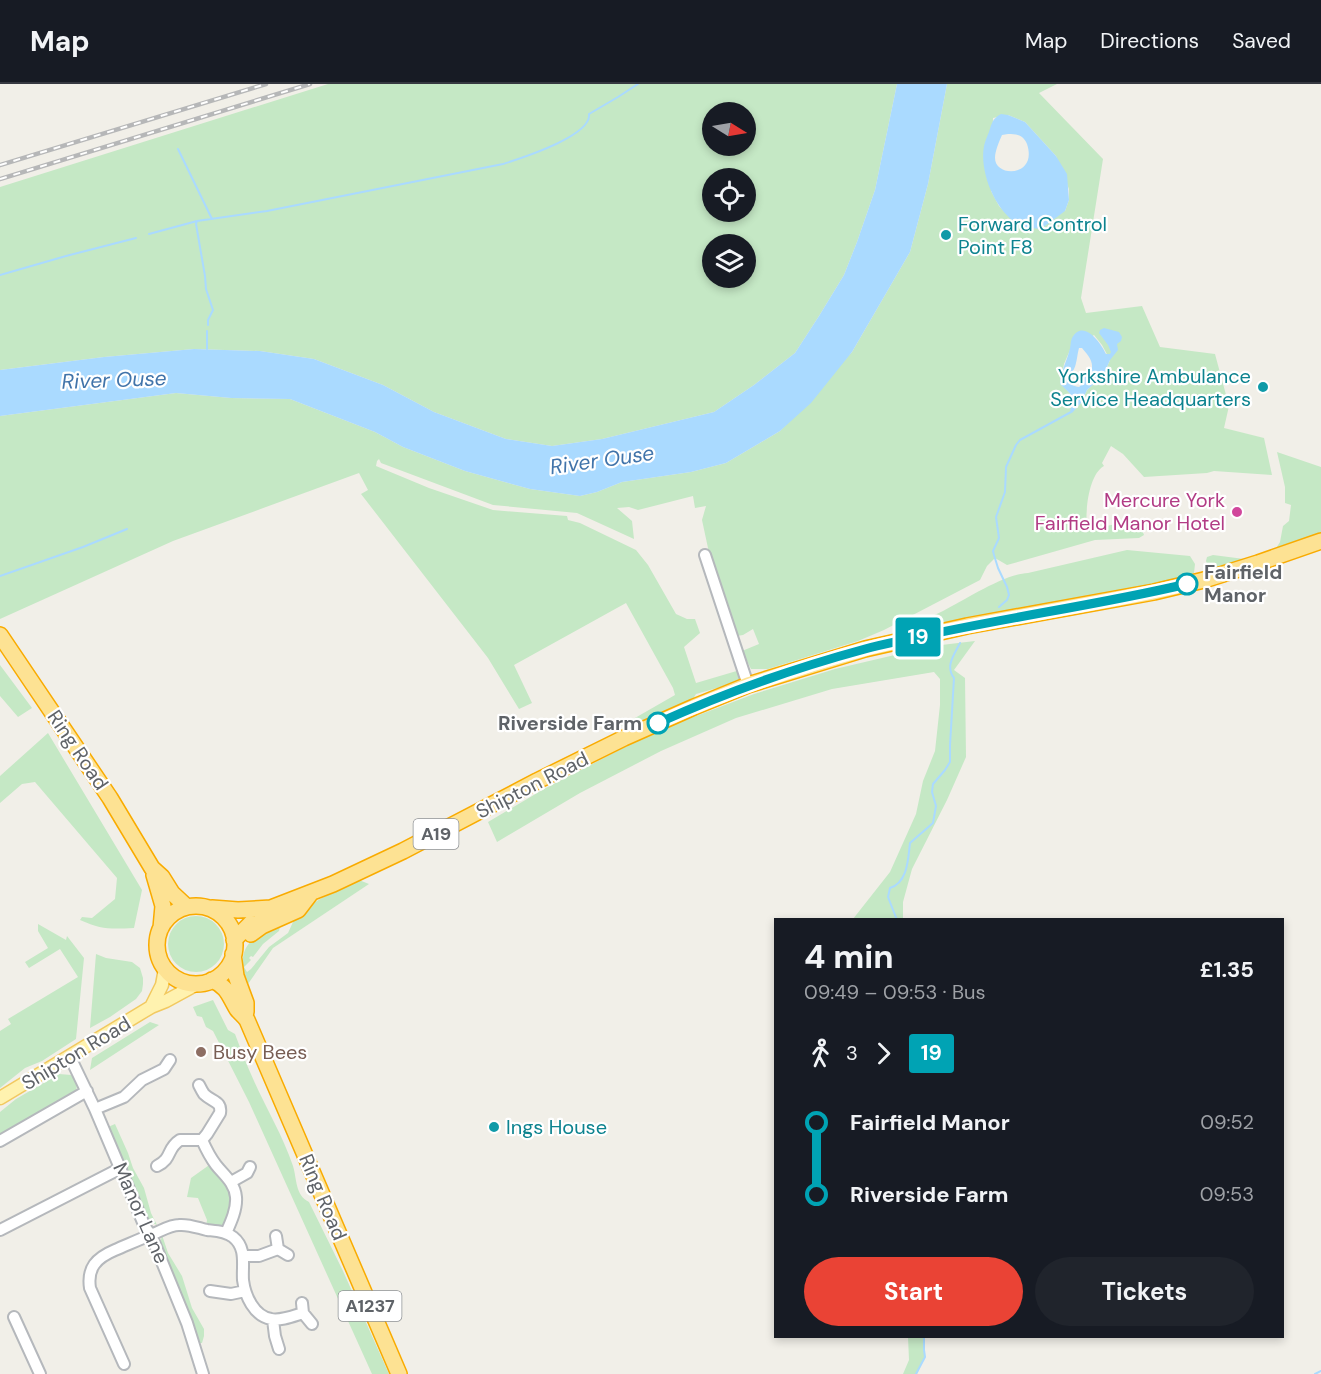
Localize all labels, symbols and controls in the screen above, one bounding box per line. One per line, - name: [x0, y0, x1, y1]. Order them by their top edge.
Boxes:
- text: Map: [30, 23, 90, 60]
- text: Map: [1025, 27, 1067, 55]
- text: Directions: [1100, 27, 1199, 55]
- text: Saved: [1232, 27, 1291, 55]
- north arrow: [702, 102, 756, 156]
- map controls: [702, 102, 756, 288]
- button: locate: [702, 168, 756, 222]
- place label: Forward Control Point F8: [958, 211, 1107, 260]
- marker: Forward Control Point F8: [939, 228, 953, 242]
- button: layers: [702, 234, 756, 288]
- place label: Yorkshire Ambulance Service Headquarters: [1050, 363, 1251, 412]
- water label: River Ouse: [61, 364, 167, 396]
- marker: Yorkshire Ambulance Service Headquarters: [1256, 380, 1270, 394]
- water label: River Ouse: [548, 439, 656, 481]
- place label: Mercure York Fairfield Manor Hotel: [1035, 487, 1225, 536]
- marker: Mercure York Fairfield Manor Hotel: [1230, 505, 1244, 519]
- place label: Fairfield Manor: [1204, 559, 1282, 608]
- marker: Fairfield Manor: [1176, 573, 1198, 595]
- line badge: 19: [891, 618, 945, 656]
- text: 19: [908, 623, 928, 651]
- street label: Ring Road: [42, 705, 114, 795]
- place label: Riverside Farm: [498, 710, 642, 736]
- marker: Riverside Farm: [647, 712, 669, 734]
- street label: Shipton Road: [471, 746, 593, 824]
- road number: A19: [414, 819, 458, 849]
- text: 4 min: [804, 935, 894, 978]
- text: £1.35: [1200, 955, 1254, 984]
- text: 09:49 – 09:53 · Bus: [804, 979, 985, 1005]
- street label: Shipton Road: [17, 1010, 135, 1096]
- icon: walk: [804, 1037, 837, 1070]
- icon: forward: [867, 1037, 900, 1070]
- place label: Busy Bees: [213, 1039, 307, 1065]
- text: 19: [921, 1039, 942, 1067]
- text: 3: [846, 1040, 858, 1066]
- marker: Busy Bees: [194, 1045, 208, 1059]
- text: Fairfield Manor: [850, 1108, 1010, 1137]
- text: 09:52: [1200, 1109, 1254, 1135]
- place label: Ings House: [506, 1114, 607, 1140]
- marker: Ings House: [487, 1120, 501, 1134]
- street label: Ring Road: [293, 1150, 353, 1244]
- street label: Manor Lane: [107, 1158, 175, 1268]
- text: Riverside Farm: [850, 1180, 1009, 1209]
- text: 09:53: [1200, 1181, 1254, 1207]
- button: Start: [804, 1257, 1023, 1326]
- button: Tickets: [1035, 1257, 1254, 1326]
- road number: A1237: [338, 1291, 401, 1321]

